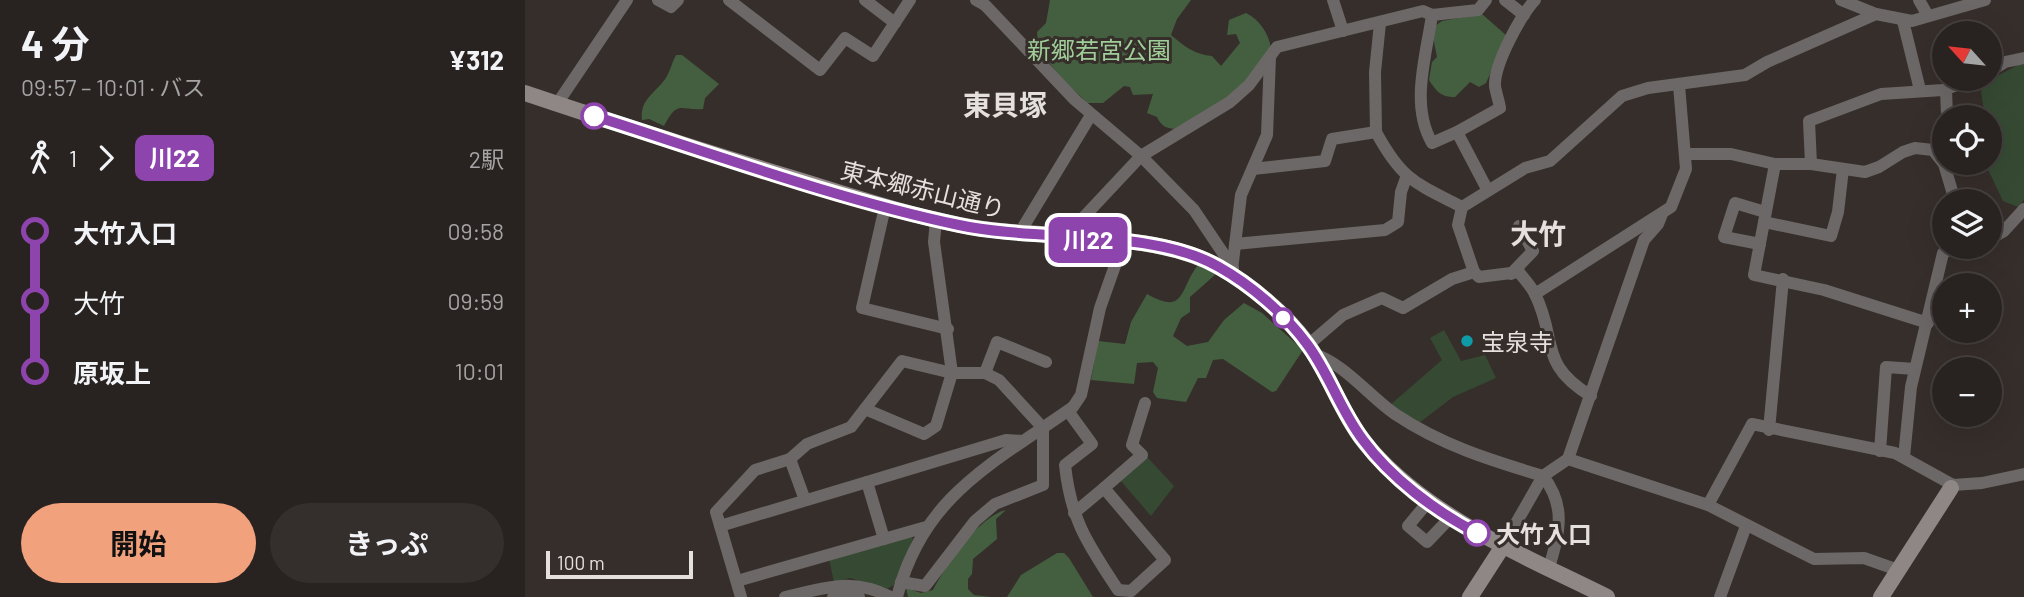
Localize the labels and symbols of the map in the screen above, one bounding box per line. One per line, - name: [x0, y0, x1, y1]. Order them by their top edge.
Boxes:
- north arrow: [1932, 21, 2002, 91]
- park label: 新郷若宮公園: [1027, 35, 1171, 64]
- district label: 東貝塚: [963, 87, 1047, 121]
- unlabelled marker: [581, 103, 607, 129]
- street label: 東本郷赤山通り: [838, 155, 1008, 223]
- district label: 大竹: [1510, 216, 1566, 250]
- line badge: 川22: [1048, 217, 1128, 263]
- unlabelled marker: [1273, 308, 1293, 328]
- place label: 宝泉寺: [1481, 327, 1553, 356]
- marker: 宝泉寺: [1459, 333, 1475, 349]
- place label: 大竹入口: [1496, 519, 1592, 548]
- marker: 大竹入口: [1464, 520, 1490, 546]
- scale bar: [546, 548, 693, 580]

